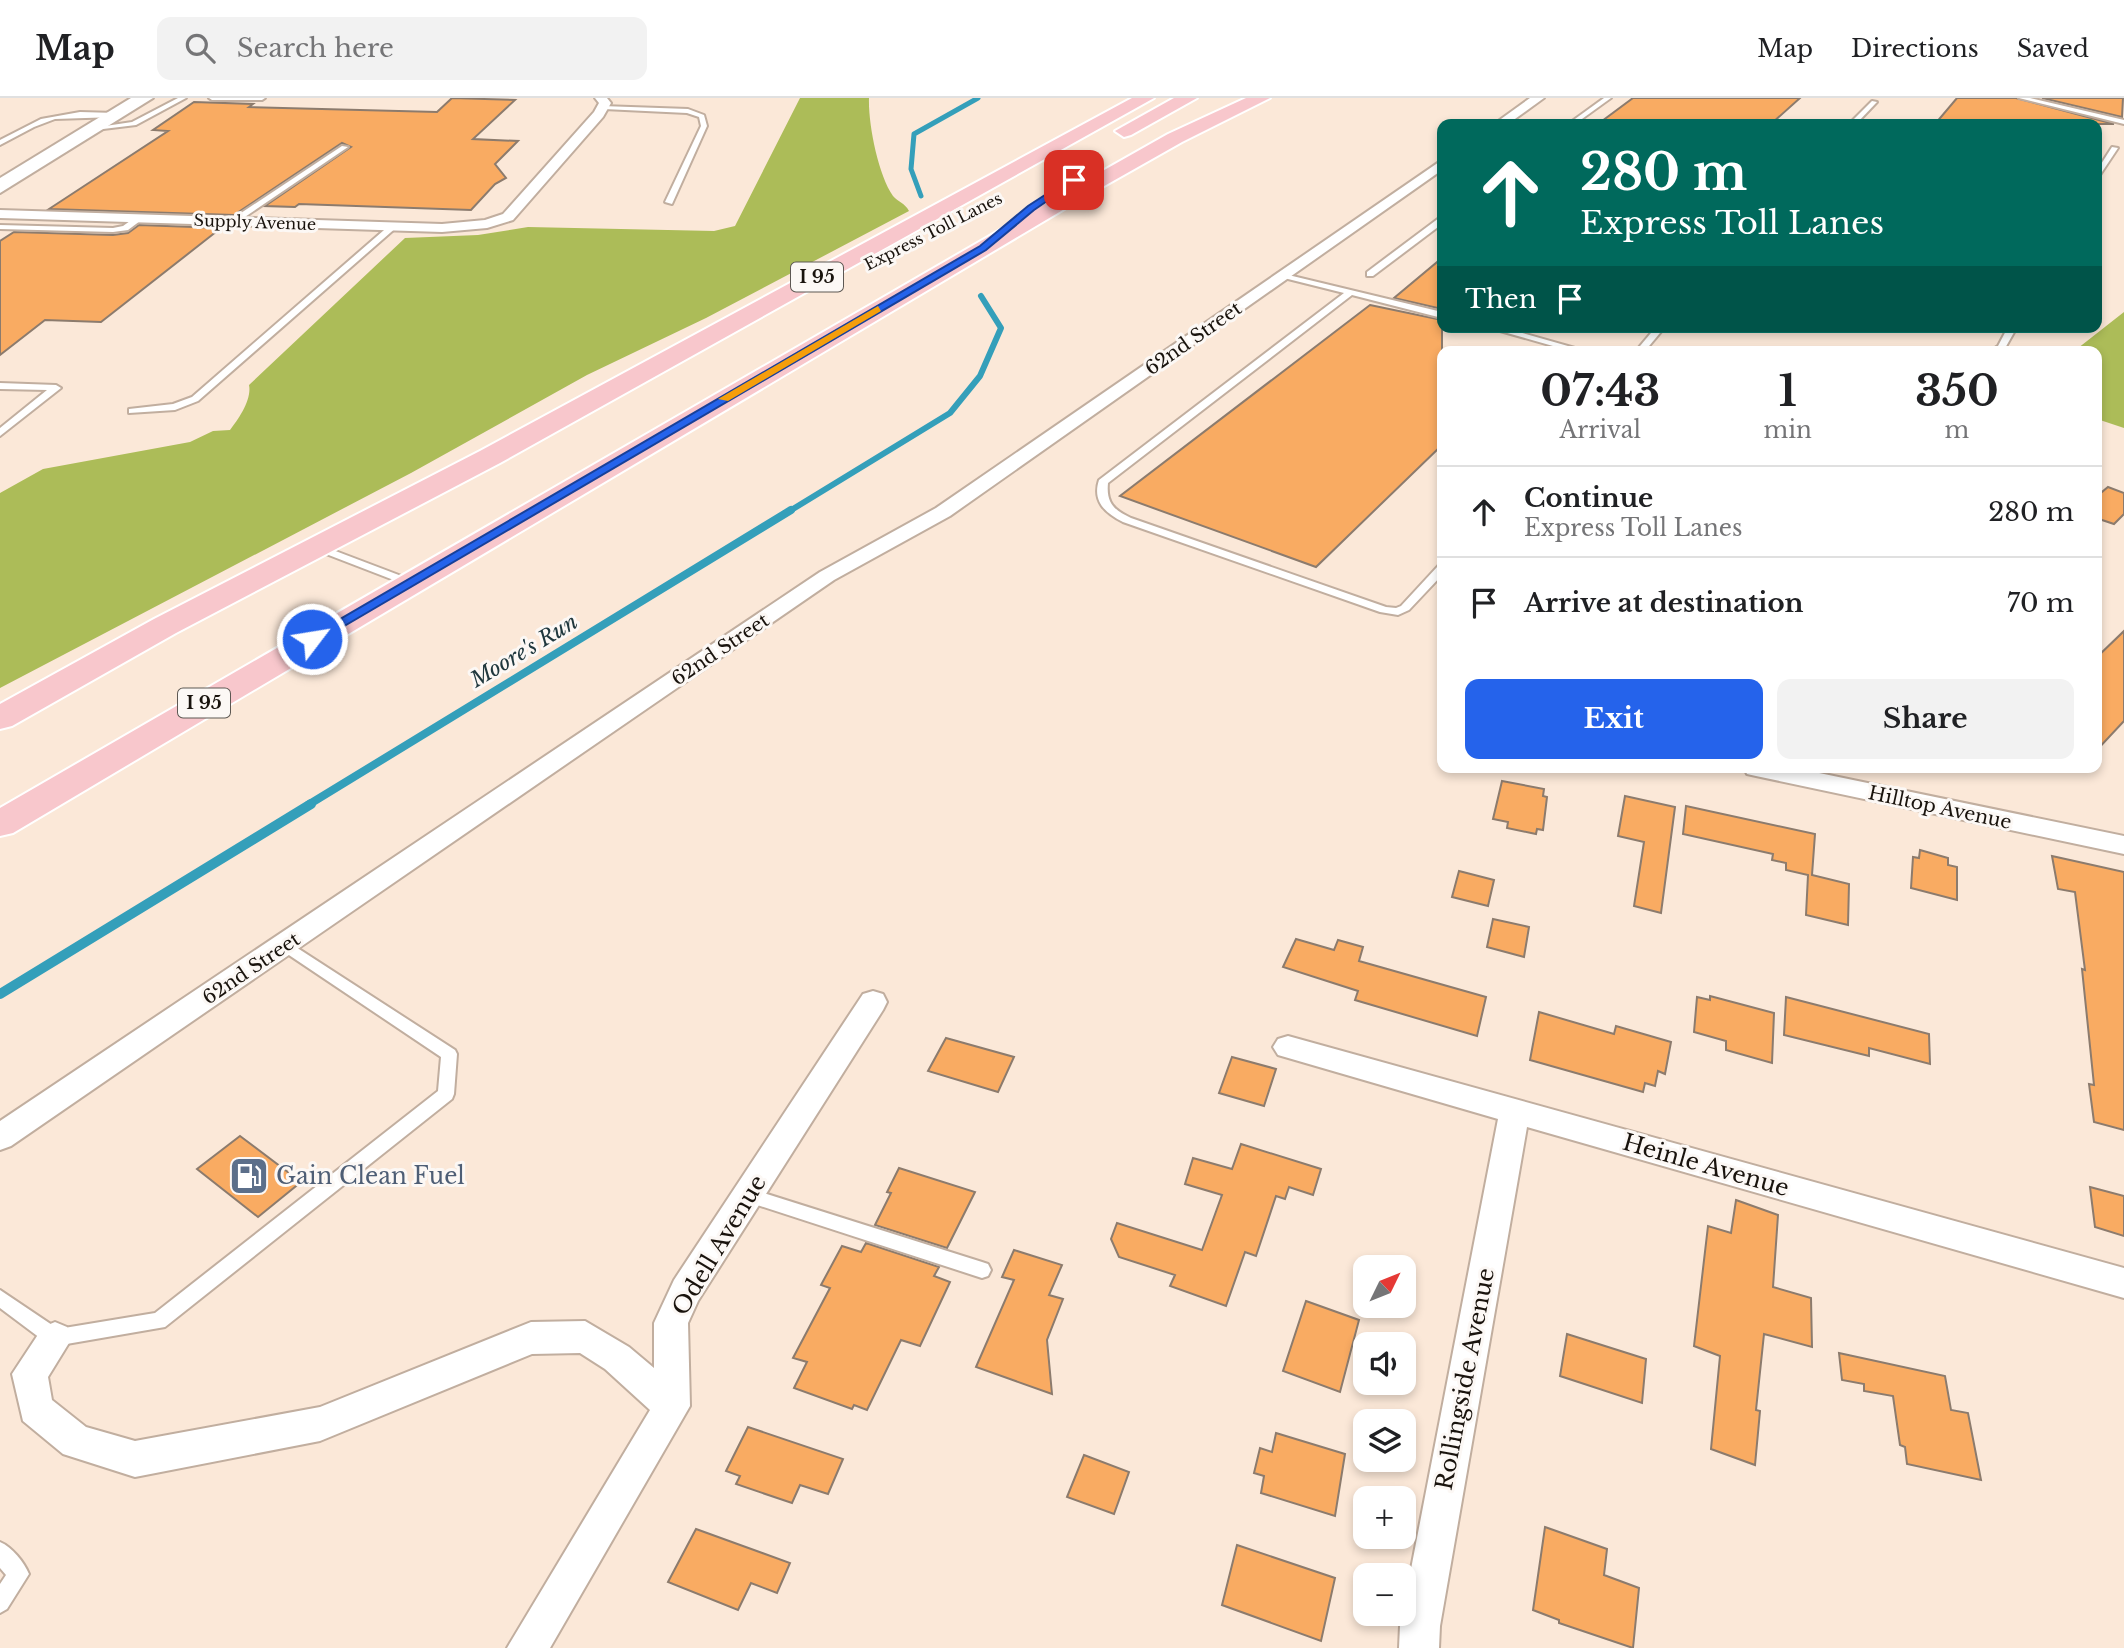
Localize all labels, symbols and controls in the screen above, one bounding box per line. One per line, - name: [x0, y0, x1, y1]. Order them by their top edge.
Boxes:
- search box: [157, 17, 647, 80]
- text: Map: [35, 28, 115, 69]
- icon: search: [181, 29, 219, 67]
- text: Search here: [237, 32, 394, 64]
- text: Map: [1757, 34, 1813, 63]
- text: Directions: [1851, 34, 1979, 63]
- text: Saved: [2017, 34, 2089, 63]
- text: 280 m: [1580, 142, 1747, 203]
- icon: ahead: [1465, 147, 1556, 238]
- pin: [1044, 150, 1104, 210]
- icon: arrive: [1055, 161, 1093, 199]
- street label: Express Toll Lanes: [861, 188, 1005, 274]
- text: Express Toll Lanes: [1580, 203, 1884, 243]
- street label: Supply Avenue: [193, 210, 317, 234]
- road number: I 95: [791, 262, 843, 292]
- icon: arrive: [1551, 280, 1589, 318]
- text: Then: [1465, 283, 1537, 315]
- street label: 62nd Street: [1141, 296, 1247, 380]
- text: 07:43: [1540, 365, 1660, 417]
- text: 1: [1779, 365, 1797, 417]
- text: 350: [1915, 365, 1999, 417]
- text: Arrival: [1560, 416, 1641, 444]
- text: min: [1764, 416, 1812, 444]
- text: m: [1945, 416, 1969, 444]
- text: Continue: [1524, 482, 1653, 514]
- icon: ahead: [1465, 493, 1503, 531]
- text: 280 m: [1988, 496, 2074, 528]
- text: Express Toll Lanes: [1524, 514, 1742, 542]
- icon: arrive: [1465, 584, 1503, 622]
- text: Arrive at destination: [1524, 587, 1804, 619]
- text: 70 m: [2007, 587, 2074, 619]
- position arrow: [275, 602, 349, 676]
- street label: 62nd Street: [667, 608, 774, 690]
- water label: Moore's Run: [465, 609, 582, 694]
- button: Exit: [1465, 679, 1763, 759]
- button: Share: [1777, 679, 2074, 759]
- road number: I 95: [178, 688, 230, 718]
- street label: Hilltop Avenue: [1866, 781, 2014, 834]
- street label: 62nd Street: [198, 927, 305, 1009]
- street label: Heinle Avenue: [1620, 1128, 1792, 1202]
- fuel station icon: Gain Clean Fuel: [228, 1155, 270, 1197]
- place label: Gain Clean Fuel: [276, 1162, 465, 1190]
- street label: Odell Avenue: [666, 1170, 772, 1320]
- north arrow: [1353, 1255, 1416, 1318]
- map controls: [1353, 1255, 1416, 1626]
- street label: Rollingside Avenue: [1430, 1266, 1500, 1492]
- button: sound: [1353, 1332, 1416, 1395]
- button: layers: [1353, 1409, 1416, 1472]
- button: +: [1353, 1486, 1416, 1549]
- button: −: [1353, 1563, 1416, 1626]

